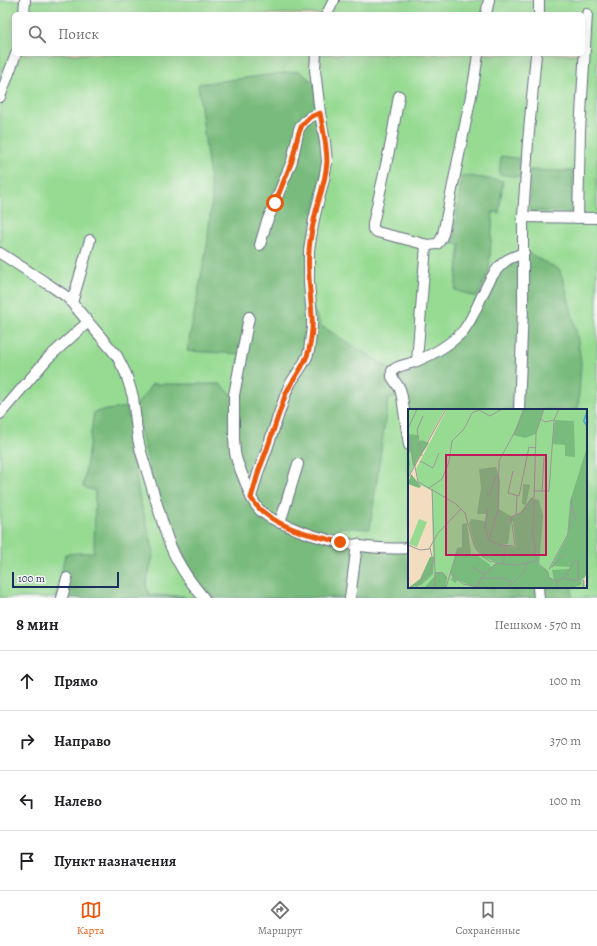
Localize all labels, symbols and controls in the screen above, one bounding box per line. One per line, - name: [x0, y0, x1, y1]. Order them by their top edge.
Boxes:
- search box: [12, 12, 585, 56]
- icon: search: [26, 23, 48, 45]
- text: Поиск: [58, 24, 99, 44]
- route start: [266, 194, 284, 212]
- inset map: [408, 409, 587, 588]
- route end: [331, 533, 349, 551]
- scale bar: [12, 570, 119, 589]
- text: 100 m: [18, 571, 45, 586]
- text: 8 мин: [16, 613, 59, 636]
- text: Пешком · 570 m: [495, 616, 581, 633]
- icon: ahead: [16, 670, 38, 692]
- text: Прямо: [54, 671, 98, 691]
- text: 100 m: [549, 672, 581, 689]
- icon: right: [16, 730, 38, 752]
- text: Направо: [54, 731, 111, 751]
- text: 370 m: [550, 732, 581, 749]
- icon: left: [16, 790, 38, 812]
- text: Налево: [54, 791, 102, 811]
- text: 100 m: [549, 792, 581, 809]
- icon: arrive: [16, 850, 38, 872]
- text: Пункт назначения: [54, 851, 176, 871]
- tab: Карта: [77, 899, 104, 938]
- tab: Маршрут: [258, 899, 302, 938]
- tab: Сохранённые: [455, 899, 520, 938]

